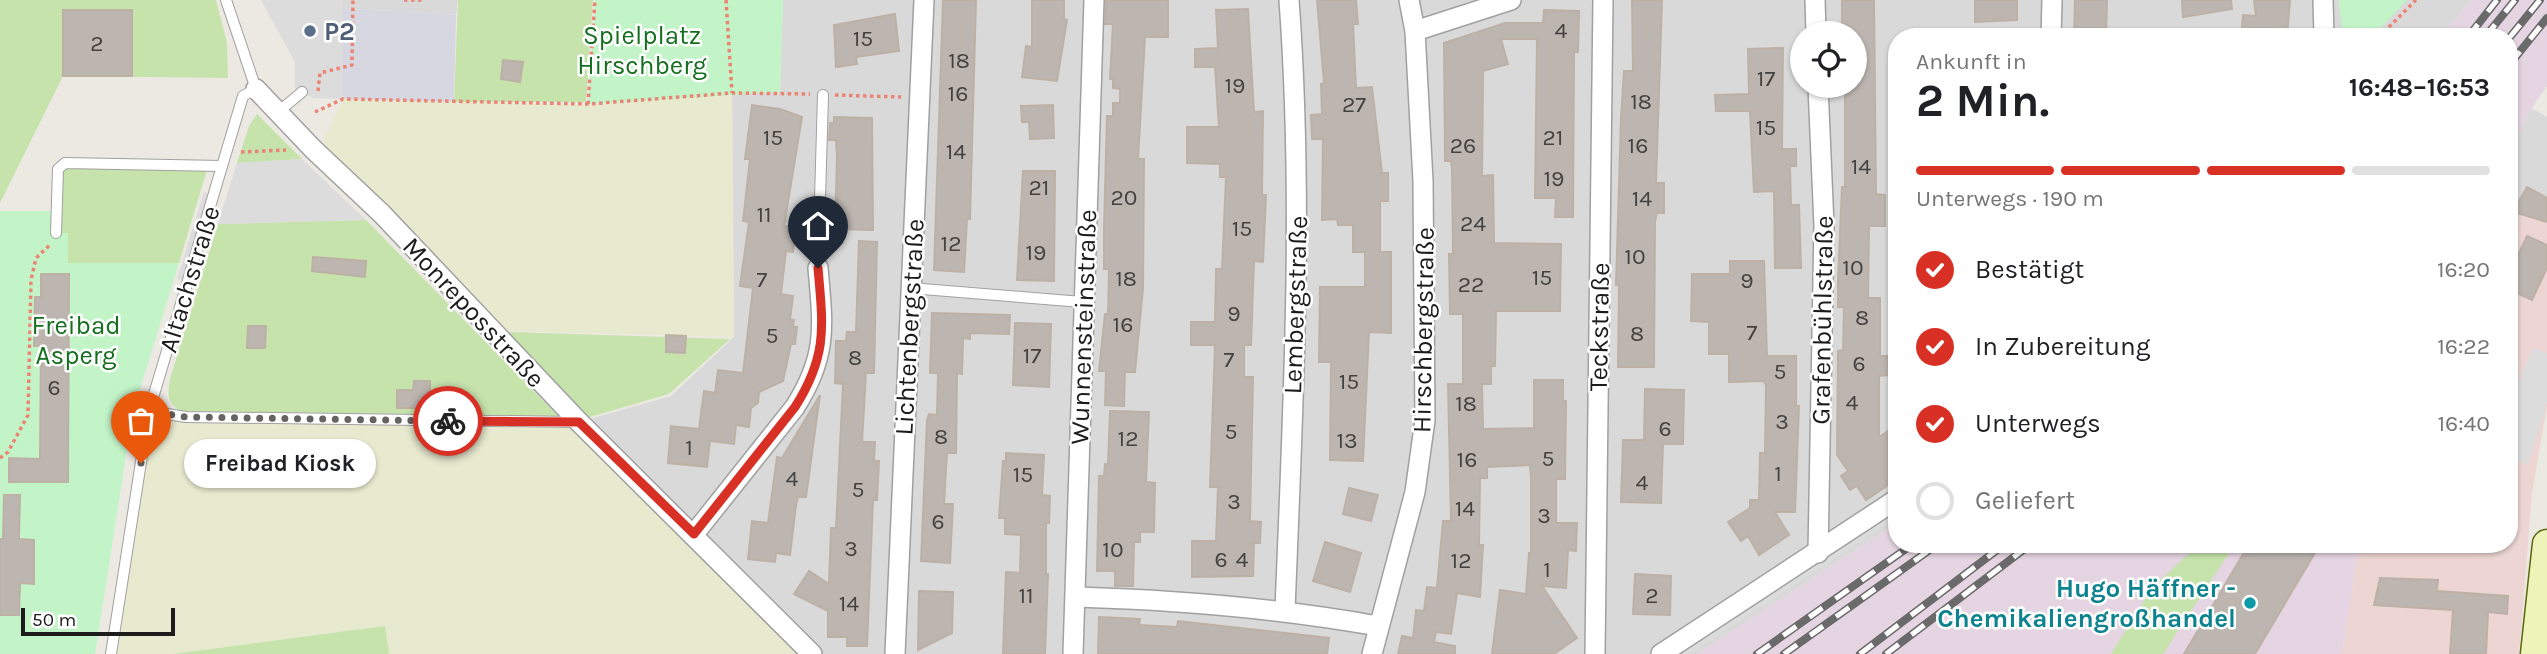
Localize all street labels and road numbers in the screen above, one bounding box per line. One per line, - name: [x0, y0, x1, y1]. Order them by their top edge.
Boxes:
- street label: Altachstraße: [152, 202, 227, 356]
- street label: Wunnensteinstraße: [1064, 209, 1103, 445]
- street label: Lembergstraße: [1277, 215, 1314, 395]
- street label: Grafenbühlstraße: [1805, 215, 1840, 425]
- street label: Lichtenbergstraße: [888, 218, 931, 436]
- street label: Hirschbergstraße: [1406, 227, 1441, 433]
- street label: Monreposstraße: [396, 231, 551, 394]
- street label: Teckstraße: [1583, 262, 1616, 392]

